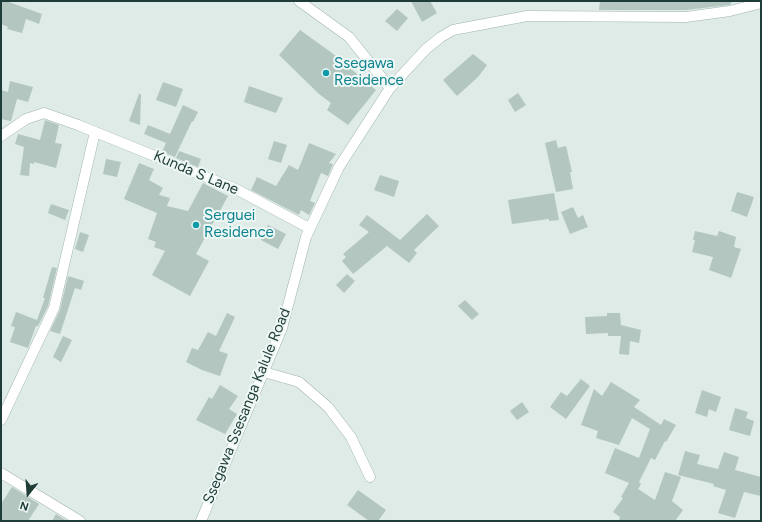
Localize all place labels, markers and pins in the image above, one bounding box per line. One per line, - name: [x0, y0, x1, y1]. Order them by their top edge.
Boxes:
- place label: Ssegawa Residence: [334, 55, 404, 90]
- marker: Ssegawa Residence: [321, 68, 331, 78]
- place label: Serguei Residence: [204, 207, 274, 242]
- marker: Serguei Residence: [191, 220, 201, 230]

